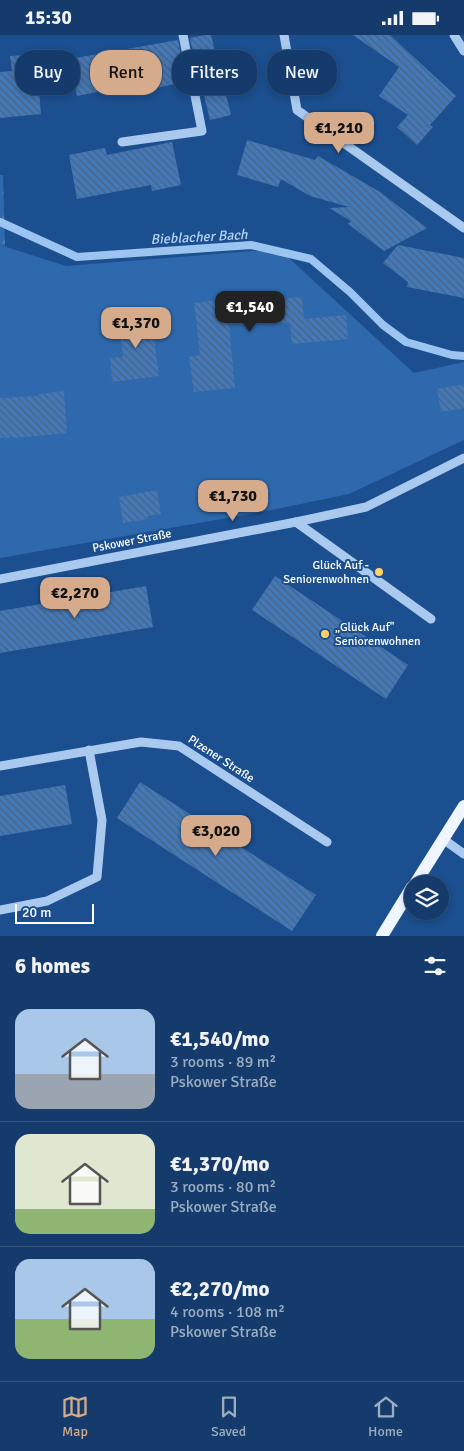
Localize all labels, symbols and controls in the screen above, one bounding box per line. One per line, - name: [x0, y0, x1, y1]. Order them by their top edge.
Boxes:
- text: 15:30: [25, 6, 72, 30]
- chip: Buy: [15, 50, 80, 95]
- chip: Rent: [90, 50, 162, 95]
- chip: Filters: [172, 50, 257, 95]
- chip: New: [267, 50, 337, 95]
- pin: €1,210: [298, 111, 380, 154]
- text: €1,210: [315, 118, 363, 138]
- water label: Bieblacher Bach: [150, 226, 248, 248]
- pin: €1,540: [209, 291, 291, 333]
- text: €1,540: [226, 297, 274, 317]
- pin: €1,370: [95, 307, 177, 349]
- text: €1,370: [112, 313, 160, 333]
- pin: €1,730: [192, 479, 274, 522]
- text: €1,730: [209, 486, 257, 506]
- street label: Pskower Straße: [91, 526, 173, 556]
- place label: Glück Auf - Seniorenwohnen: [283, 558, 369, 587]
- marker: Glück Auf - Seniorenwohnen: [373, 566, 385, 578]
- pin: €2,270: [34, 577, 116, 619]
- text: €2,270: [51, 583, 99, 603]
- place label: „Glück Auf" Seniorenwohnen: [335, 620, 421, 649]
- marker: „Glück Auf" Seniorenwohnen: [319, 628, 331, 640]
- street label: Plzener Straße: [185, 732, 257, 786]
- pin: €3,020: [175, 815, 257, 857]
- text: €3,020: [192, 821, 240, 841]
- map controls: [404, 875, 449, 920]
- button: layers: [404, 875, 449, 920]
- scale bar: [15, 901, 94, 924]
- text: 20 m: [22, 904, 51, 921]
- icon: filters: [421, 952, 449, 980]
- text: 6 homes: [15, 953, 90, 979]
- text: €1,540/mo: [170, 1026, 269, 1052]
- icon: home: [55, 1029, 115, 1089]
- text: 3 rooms · 89 m²: [170, 1052, 276, 1072]
- text: Pskower Straße: [170, 1072, 277, 1092]
- text: €1,370/mo: [170, 1151, 269, 1177]
- icon: home: [55, 1154, 115, 1214]
- text: 3 rooms · 80 m²: [170, 1177, 276, 1197]
- text: Pskower Straße: [170, 1197, 277, 1217]
- text: €2,270/mo: [170, 1276, 269, 1302]
- icon: home: [55, 1279, 115, 1339]
- text: 4 rooms · 108 m²: [170, 1302, 285, 1322]
- text: Pskower Straße: [170, 1322, 277, 1342]
- tab: Map: [61, 1393, 89, 1440]
- tab: Saved: [211, 1393, 246, 1440]
- tab: Home: [368, 1393, 403, 1440]

